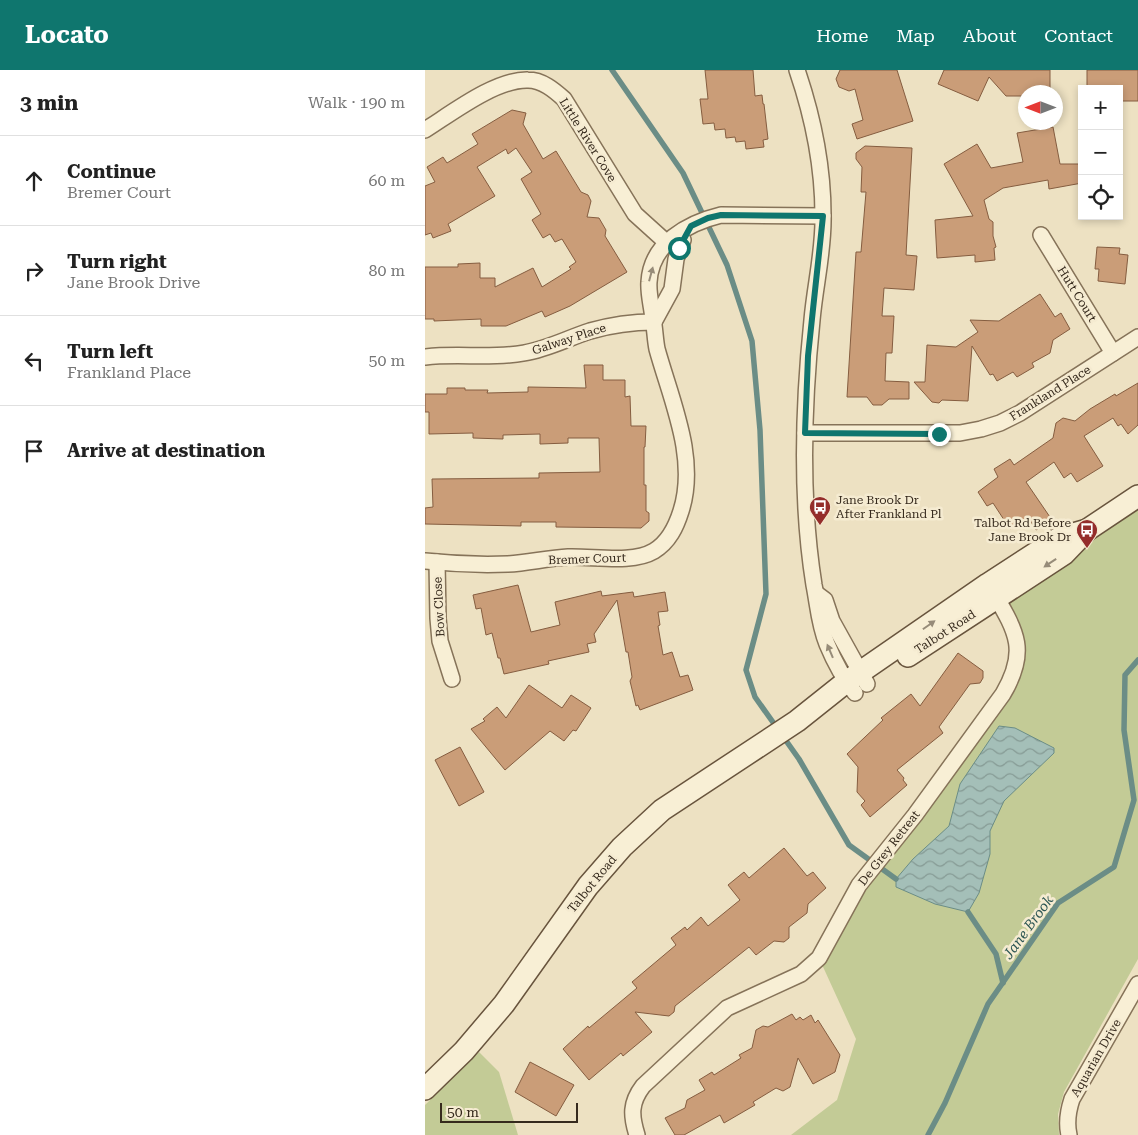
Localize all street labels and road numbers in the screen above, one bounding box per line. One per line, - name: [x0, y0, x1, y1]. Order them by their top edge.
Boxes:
- street label: Little River Cove: [557, 96, 620, 185]
- street label: Hutt Court: [1054, 264, 1100, 325]
- street label: Galway Place: [530, 320, 608, 358]
- street label: Frankland Place: [1007, 362, 1093, 424]
- street label: Bremer Court: [548, 551, 627, 567]
- street label: Bow Close: [430, 576, 448, 637]
- street label: Talbot Road: [912, 607, 978, 657]
- street label: De Grey Retreat: [855, 807, 923, 888]
- street label: Talbot Road: [565, 852, 620, 915]
- street label: Aquarian Drive: [1068, 1016, 1124, 1099]

